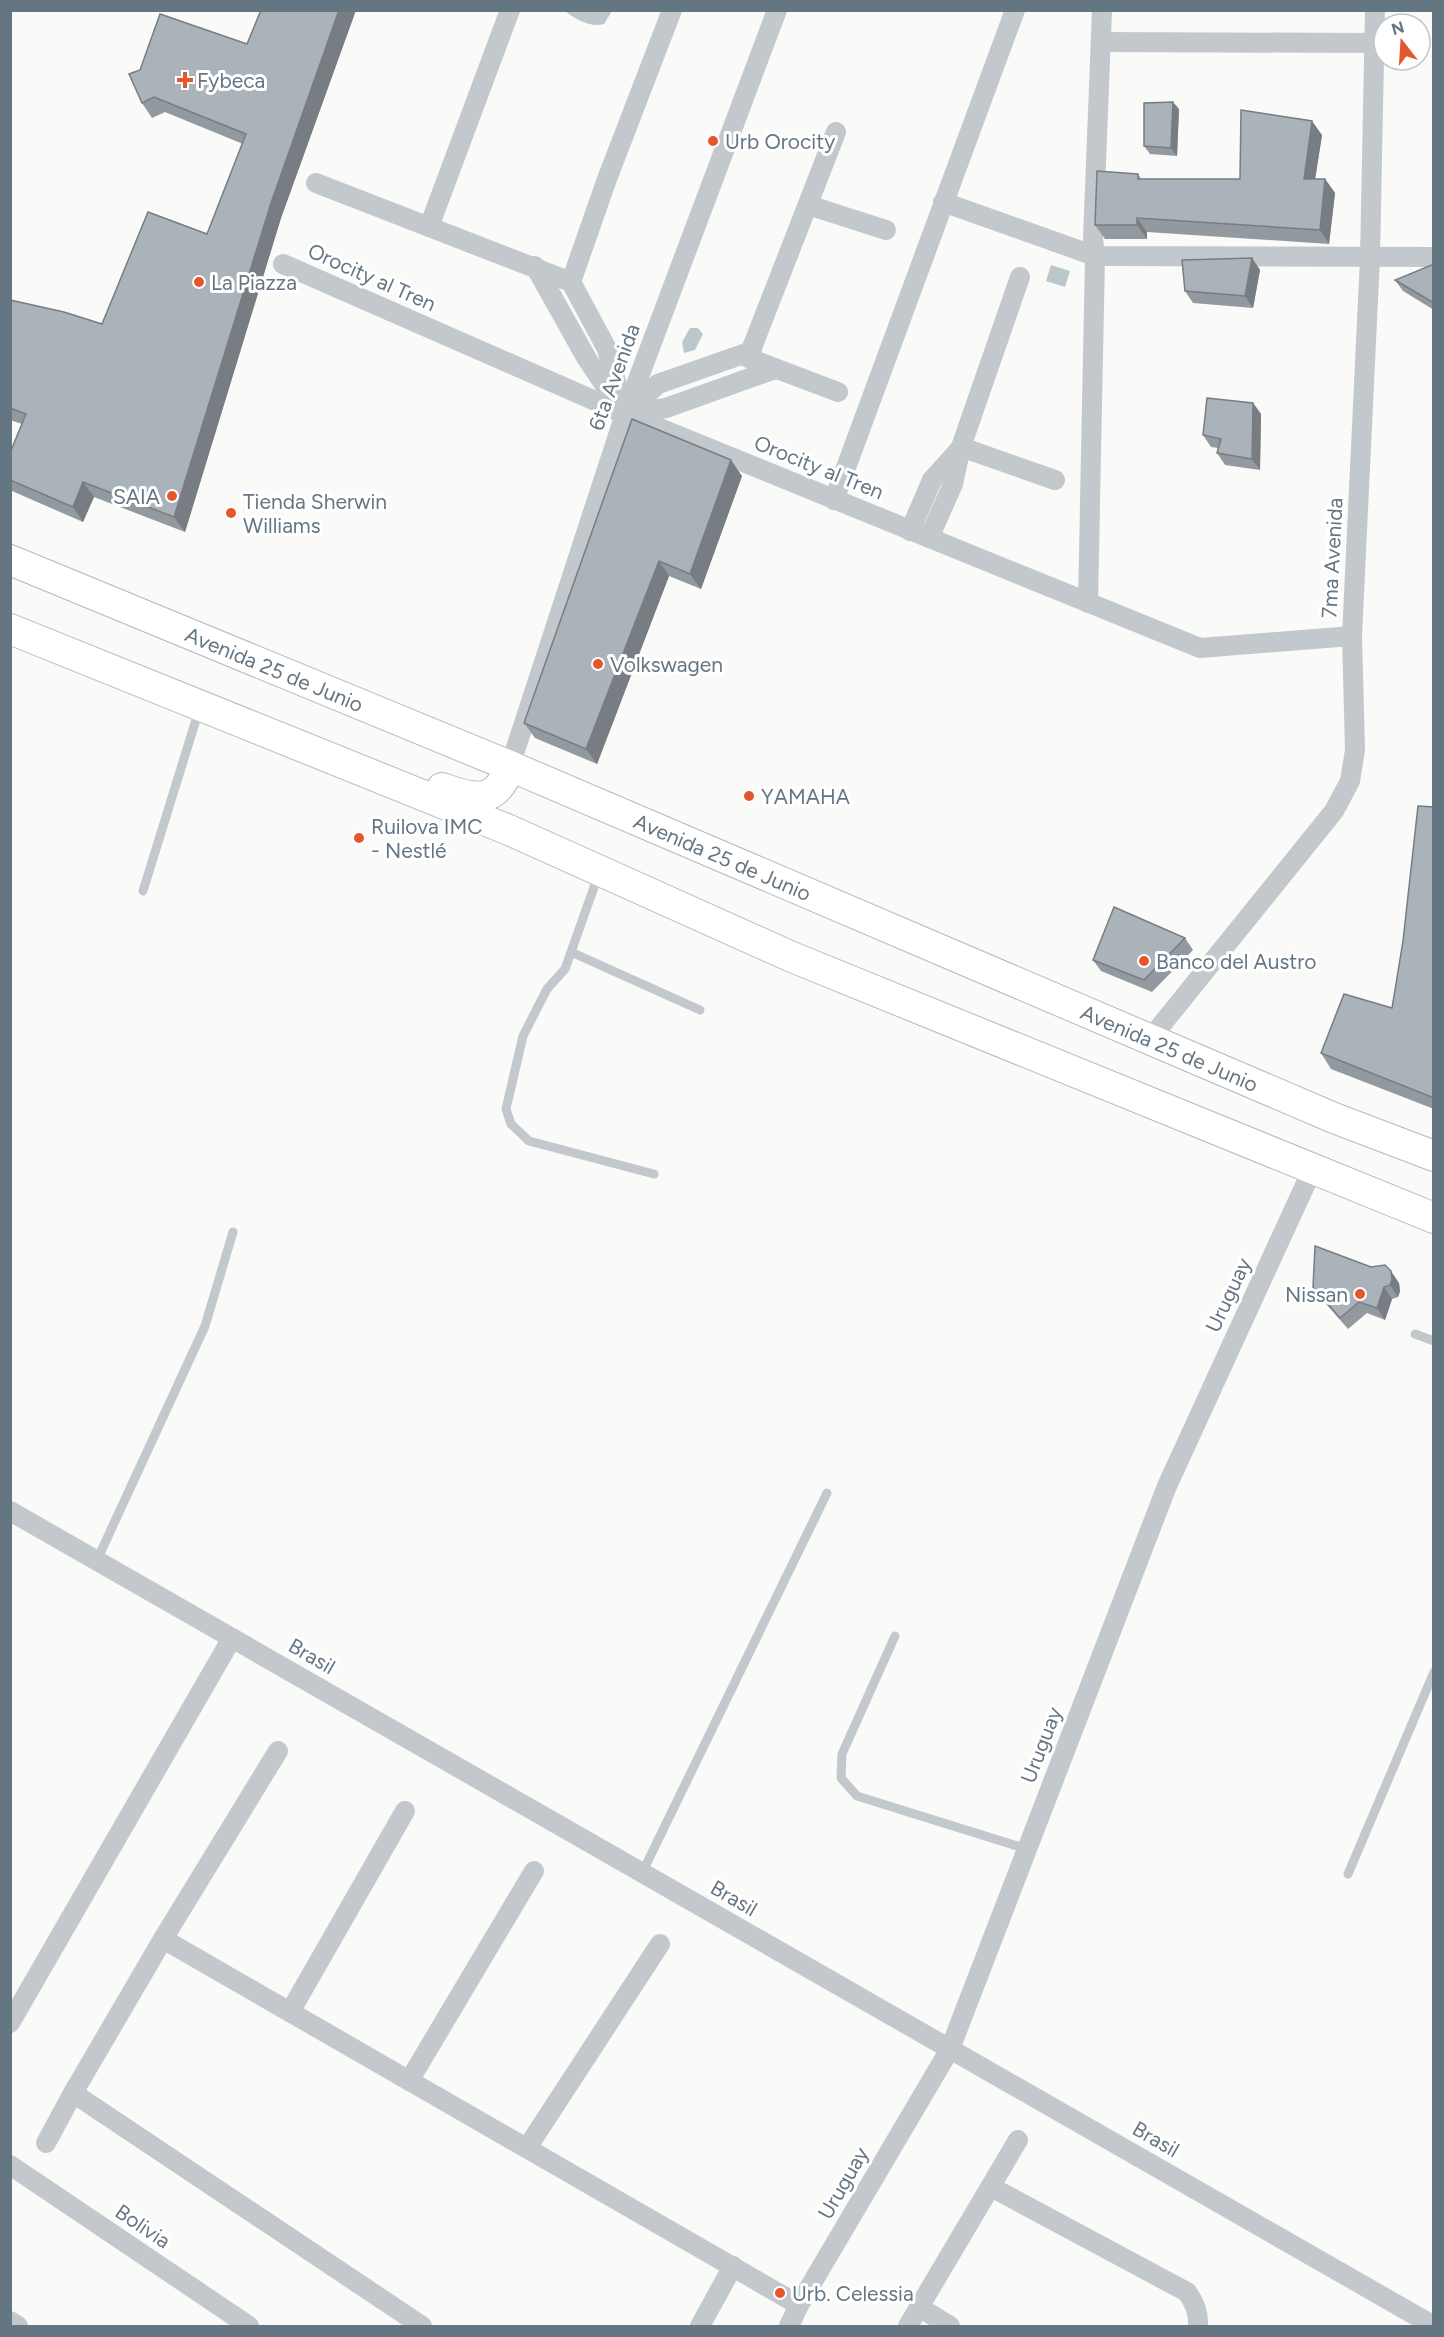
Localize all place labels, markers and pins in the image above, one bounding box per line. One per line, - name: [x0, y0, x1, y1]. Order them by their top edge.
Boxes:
- place label: Fybeca: [197, 68, 265, 93]
- marker: Fybeca: [178, 73, 192, 87]
- place label: Urb Orocity: [725, 129, 835, 154]
- marker: Urb Orocity: [706, 134, 720, 148]
- place label: La Piazza: [211, 270, 297, 295]
- marker: La Piazza: [192, 275, 206, 289]
- place label: SAIA: [113, 484, 160, 509]
- marker: SAIA: [165, 489, 179, 503]
- place label: Tienda Sherwin Williams: [243, 489, 387, 538]
- marker: Tienda Sherwin Williams: [224, 506, 238, 520]
- place label: Volkswagen: [610, 652, 723, 677]
- marker: Volkswagen: [591, 657, 605, 671]
- place label: YAMAHA: [761, 784, 850, 809]
- marker: YAMAHA: [742, 789, 756, 803]
- place label: Ruilova IMC - Nestlé: [371, 814, 482, 863]
- marker: Ruilova IMC - Nestlé: [352, 831, 366, 845]
- place label: Banco del Austro: [1156, 949, 1317, 974]
- marker: Banco del Austro: [1137, 954, 1151, 968]
- place label: Nissan: [1285, 1282, 1348, 1307]
- marker: Nissan: [1353, 1287, 1367, 1301]
- place label: Urb. Celessia: [792, 2281, 914, 2306]
- marker: Urb. Celessia: [773, 2286, 787, 2300]

